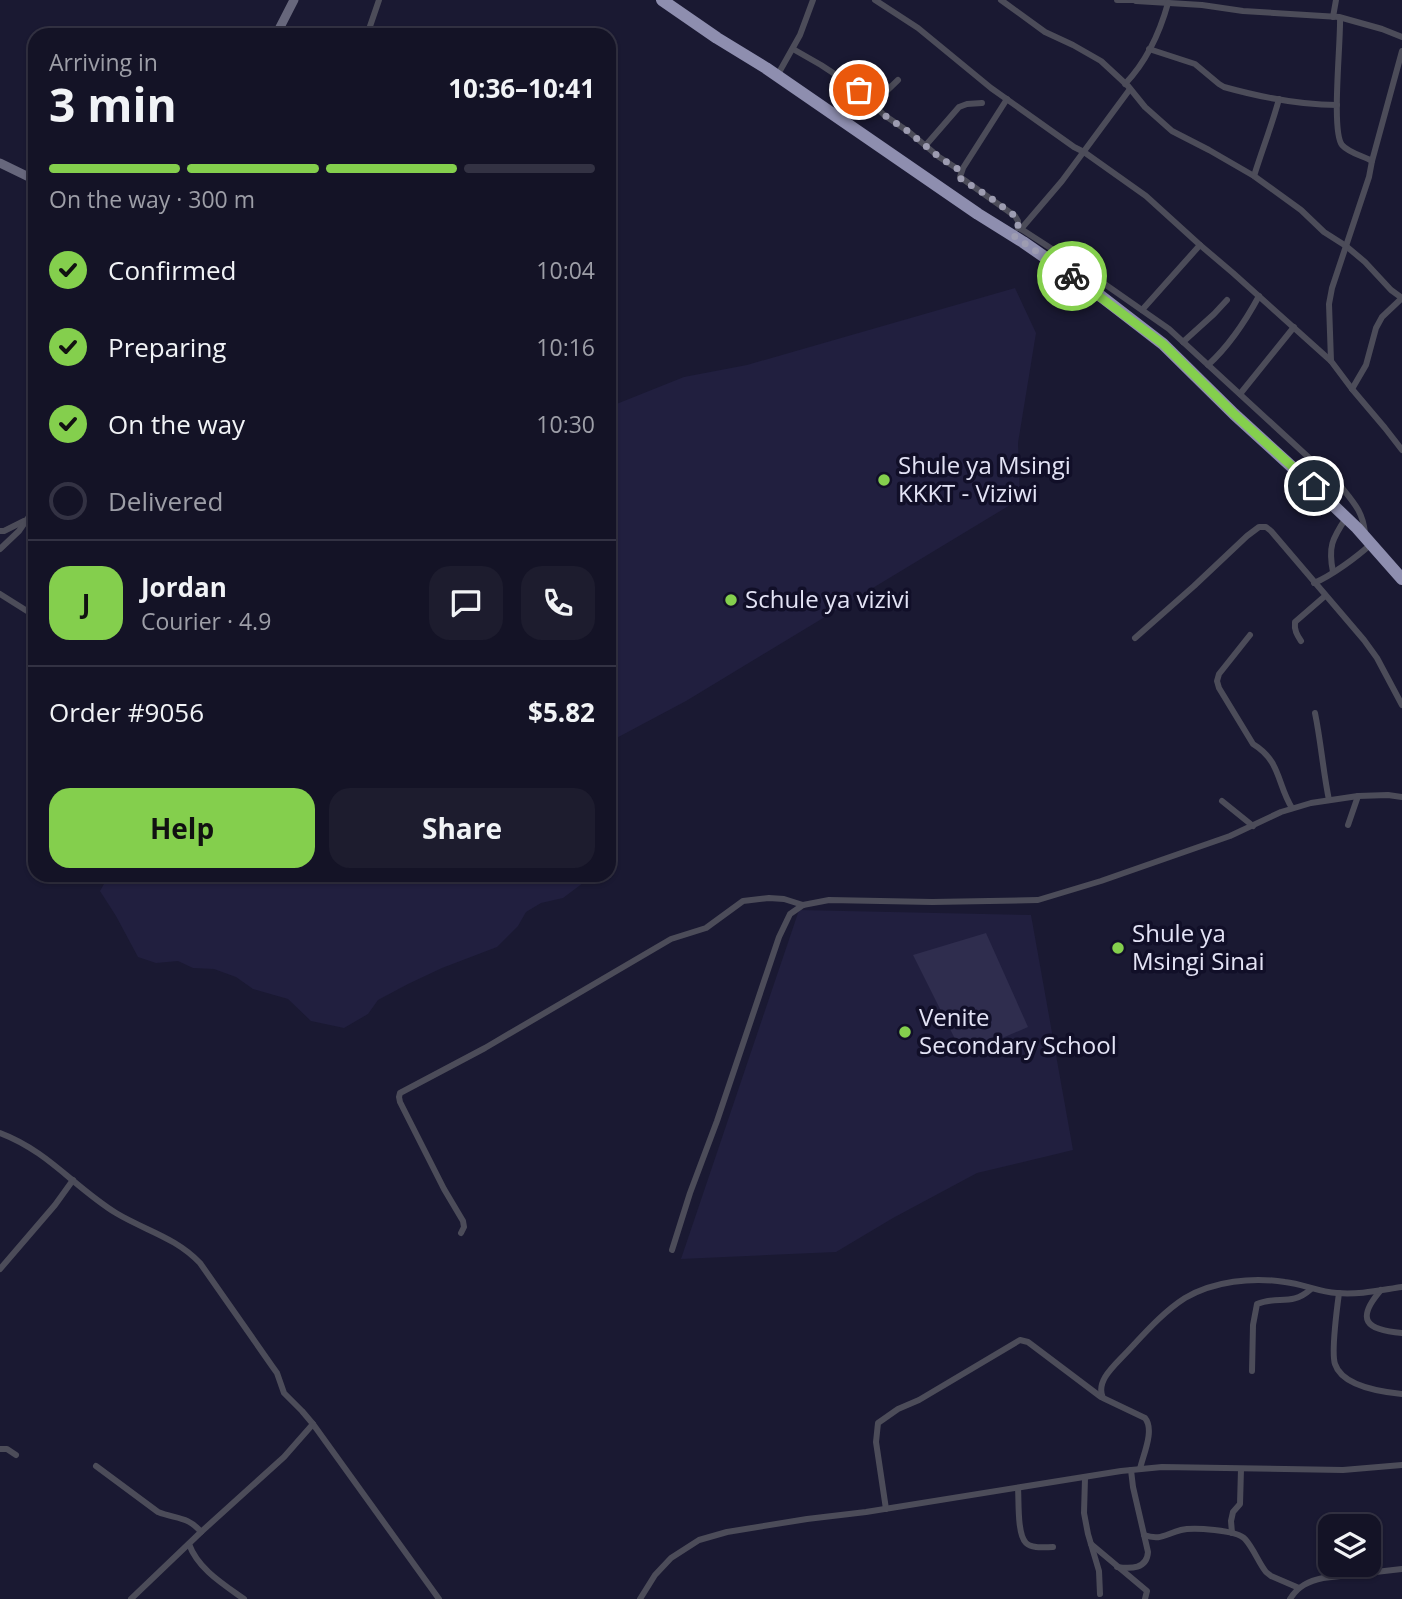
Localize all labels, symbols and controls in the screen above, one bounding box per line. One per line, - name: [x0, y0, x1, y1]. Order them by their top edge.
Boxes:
- text: Arriving in: [49, 46, 158, 78]
- pin: [829, 60, 889, 120]
- text: 10:36–10:41: [448, 70, 595, 106]
- icon: bag: [840, 71, 878, 109]
- text: 3 min: [49, 73, 177, 135]
- text: On the way · 300 m: [49, 183, 255, 215]
- courier: [1037, 241, 1107, 311]
- icon: check: [49, 251, 87, 289]
- text: Confirmed: [108, 252, 236, 288]
- text: 10:04: [536, 254, 595, 286]
- icon: bike: [1053, 257, 1091, 295]
- icon: check: [49, 328, 87, 366]
- text: Preparing: [108, 329, 226, 365]
- text: 10:16: [536, 331, 595, 363]
- icon: check: [49, 405, 87, 443]
- text: On the way: [108, 406, 245, 442]
- text: 10:30: [536, 408, 595, 440]
- place label: Shule ya Msingi KKKT - Viziwi: [898, 448, 1071, 509]
- pin: [1284, 456, 1344, 516]
- icon: home: [1295, 467, 1333, 505]
- marker: Shule ya Msingi KKKT - Viziwi: [876, 472, 892, 488]
- text: Delivered: [108, 483, 223, 519]
- button: chat: [429, 566, 503, 640]
- button: phone: [521, 566, 595, 640]
- text: Jordan: [141, 569, 227, 605]
- place label: Schule ya vizivi: [745, 582, 910, 615]
- text: J: [82, 585, 90, 621]
- marker: Schule ya vizivi: [723, 592, 739, 608]
- text: Courier · 4.9: [141, 605, 271, 637]
- text: Order #9056: [49, 694, 204, 730]
- text: $5.82: [528, 694, 595, 730]
- button: Help: [49, 788, 315, 868]
- button: Share: [329, 788, 595, 868]
- place label: Shule ya Msingi Sinai: [1132, 916, 1264, 977]
- marker: Shule ya Msingi Sinai: [1110, 940, 1126, 956]
- place label: Venite Secondary School: [919, 1000, 1117, 1061]
- marker: Venite Secondary School: [897, 1024, 913, 1040]
- map controls: [1318, 1514, 1381, 1577]
- button: layers: [1318, 1514, 1381, 1577]

